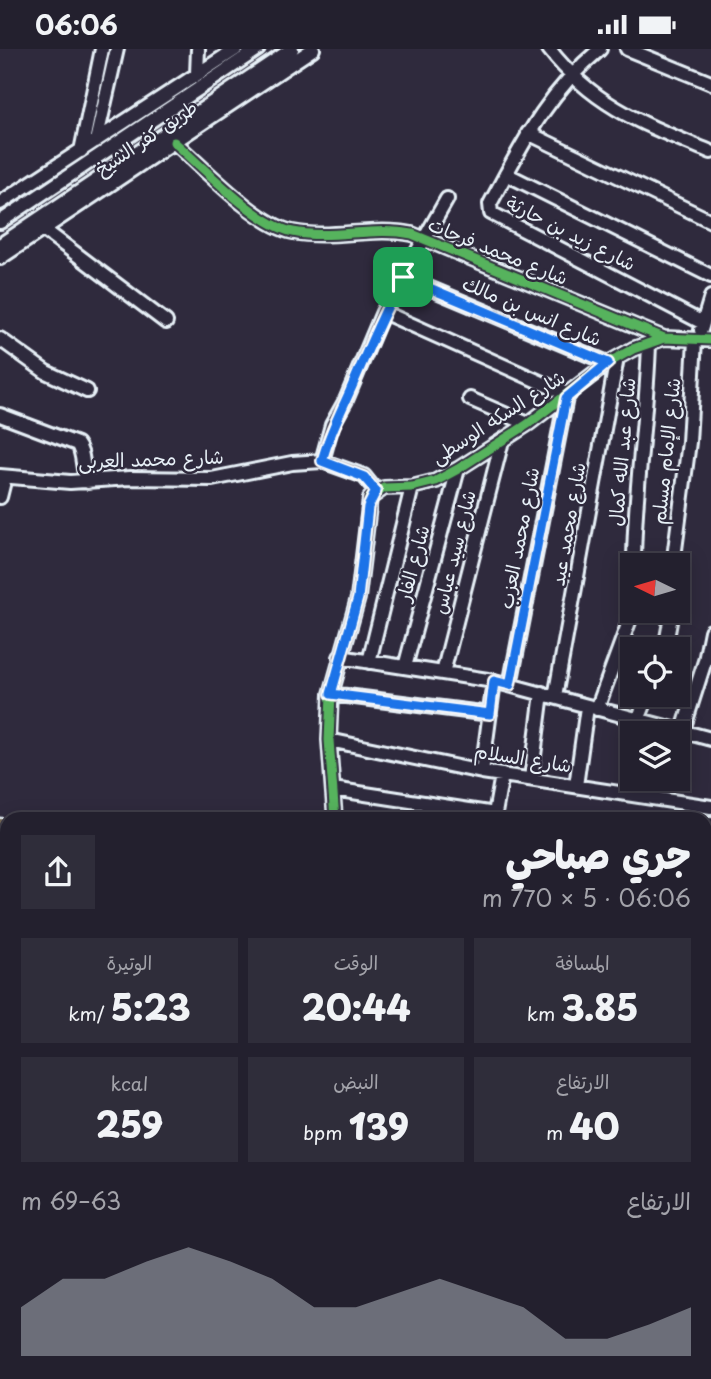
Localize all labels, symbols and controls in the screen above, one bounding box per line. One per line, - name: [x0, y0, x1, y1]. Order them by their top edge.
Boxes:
- text: 06:06: [35, 5, 118, 44]
- street label: طريق كفر الشيخ: [88, 92, 203, 182]
- street label: شارع زيد بن حارثة: [501, 187, 641, 278]
- street label: شارع محمد فرحات: [424, 209, 573, 292]
- pin: [373, 247, 433, 307]
- icon: arrive: [384, 258, 422, 296]
- street label: شارع انس بن مالك: [458, 268, 606, 353]
- street label: شارع السكه الوسطى: [425, 362, 571, 471]
- street label: شارع الإمام مسلم: [643, 376, 689, 526]
- street label: شارع عبد الله كمال: [601, 377, 642, 527]
- street label: شارع محمد العربى: [78, 441, 224, 476]
- street label: شارع محمد عيد: [542, 460, 593, 588]
- street label: شارع محمد العزب: [491, 464, 546, 611]
- street label: شارع سيد عباس: [424, 487, 483, 617]
- street label: شارع الفار: [388, 521, 437, 606]
- north arrow: [620, 553, 690, 623]
- map controls: [620, 553, 690, 791]
- button: locate: [620, 637, 690, 707]
- button: layers: [620, 721, 690, 791]
- street label: شارع السلام: [472, 736, 574, 780]
- text: جري صباحي: [505, 825, 691, 882]
- button: share: [21, 835, 95, 909]
- text: 06:06 · 5 × 770 m: [482, 880, 691, 915]
- text: الوتيرة: [106, 948, 152, 976]
- text: الوقت: [334, 948, 378, 976]
- text: المسافة: [556, 948, 610, 976]
- text: 5:23: [111, 980, 191, 1033]
- text: 20:44: [302, 980, 410, 1033]
- text: 3.85: [562, 980, 639, 1033]
- text: /km: [68, 999, 111, 1027]
- text: km: [527, 999, 562, 1027]
- text: النبض: [333, 1067, 379, 1095]
- text: الارتفاع: [556, 1067, 609, 1095]
- text: kcal: [110, 1069, 148, 1097]
- text: 259: [96, 1097, 163, 1150]
- text: 139: [349, 1099, 409, 1152]
- text: 40: [569, 1099, 619, 1152]
- text: bpm: [303, 1118, 349, 1146]
- text: m: [546, 1118, 569, 1146]
- text: 63–69 m: [21, 1183, 121, 1218]
- text: الارتفاع: [627, 1183, 691, 1218]

